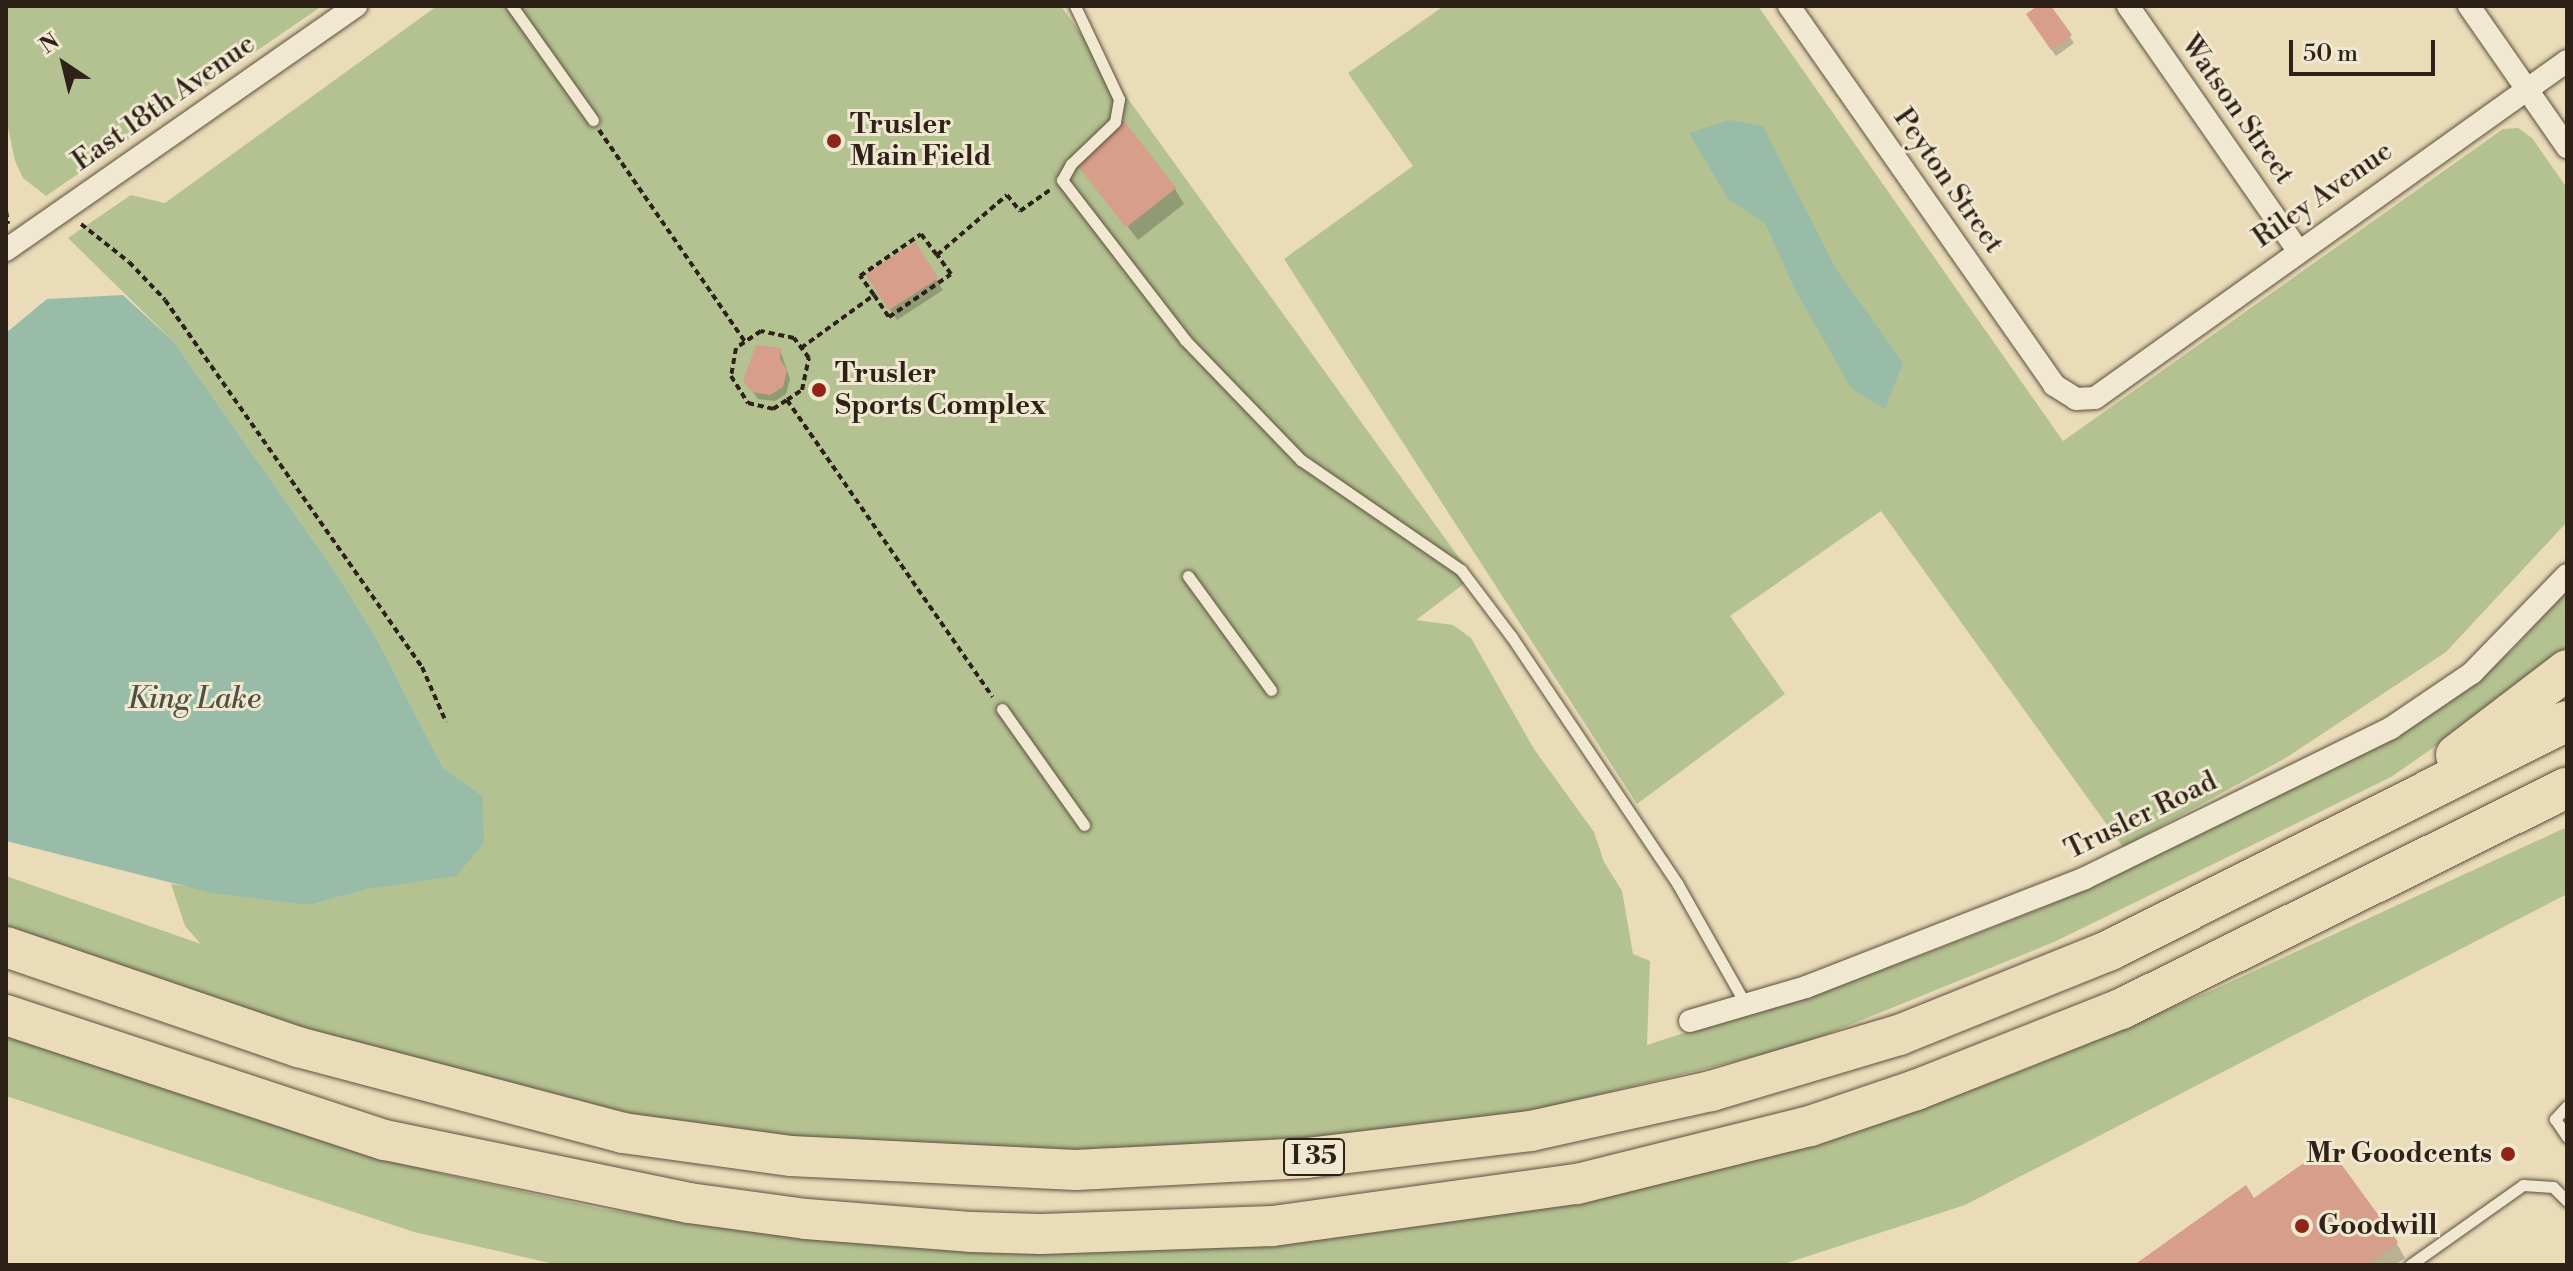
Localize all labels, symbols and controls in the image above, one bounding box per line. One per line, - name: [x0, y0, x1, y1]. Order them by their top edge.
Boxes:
- north arrow: [24, 24, 104, 104]
- scale bar: [2293, 24, 2439, 74]
- street label: East 18th Avenue: [66, 27, 262, 179]
- text: N: [35, 28, 65, 60]
- street label: Watson Street: [2173, 29, 2301, 191]
- text: 50 m: [2303, 39, 2358, 69]
- street label: Peyton Street: [1886, 102, 2010, 260]
- place label: Trusler Main Field: [850, 108, 991, 174]
- marker: Trusler Main Field: [825, 132, 843, 150]
- street label: Riley Avenue: [2247, 135, 2399, 255]
- place label: Trusler Sports Complex: [835, 357, 1046, 423]
- marker: Trusler Sports Complex: [810, 381, 828, 399]
- water label: King Lake: [127, 681, 261, 717]
- street label: Trusler Road: [2060, 765, 2222, 867]
- road number: I 35: [1282, 1135, 1346, 1179]
- place label: Mr Goodcents: [2306, 1137, 2492, 1171]
- marker: Mr Goodcents: [2499, 1145, 2517, 1163]
- place label: Goodwill: [2318, 1209, 2437, 1243]
- marker: Goodwill: [2293, 1217, 2311, 1235]

